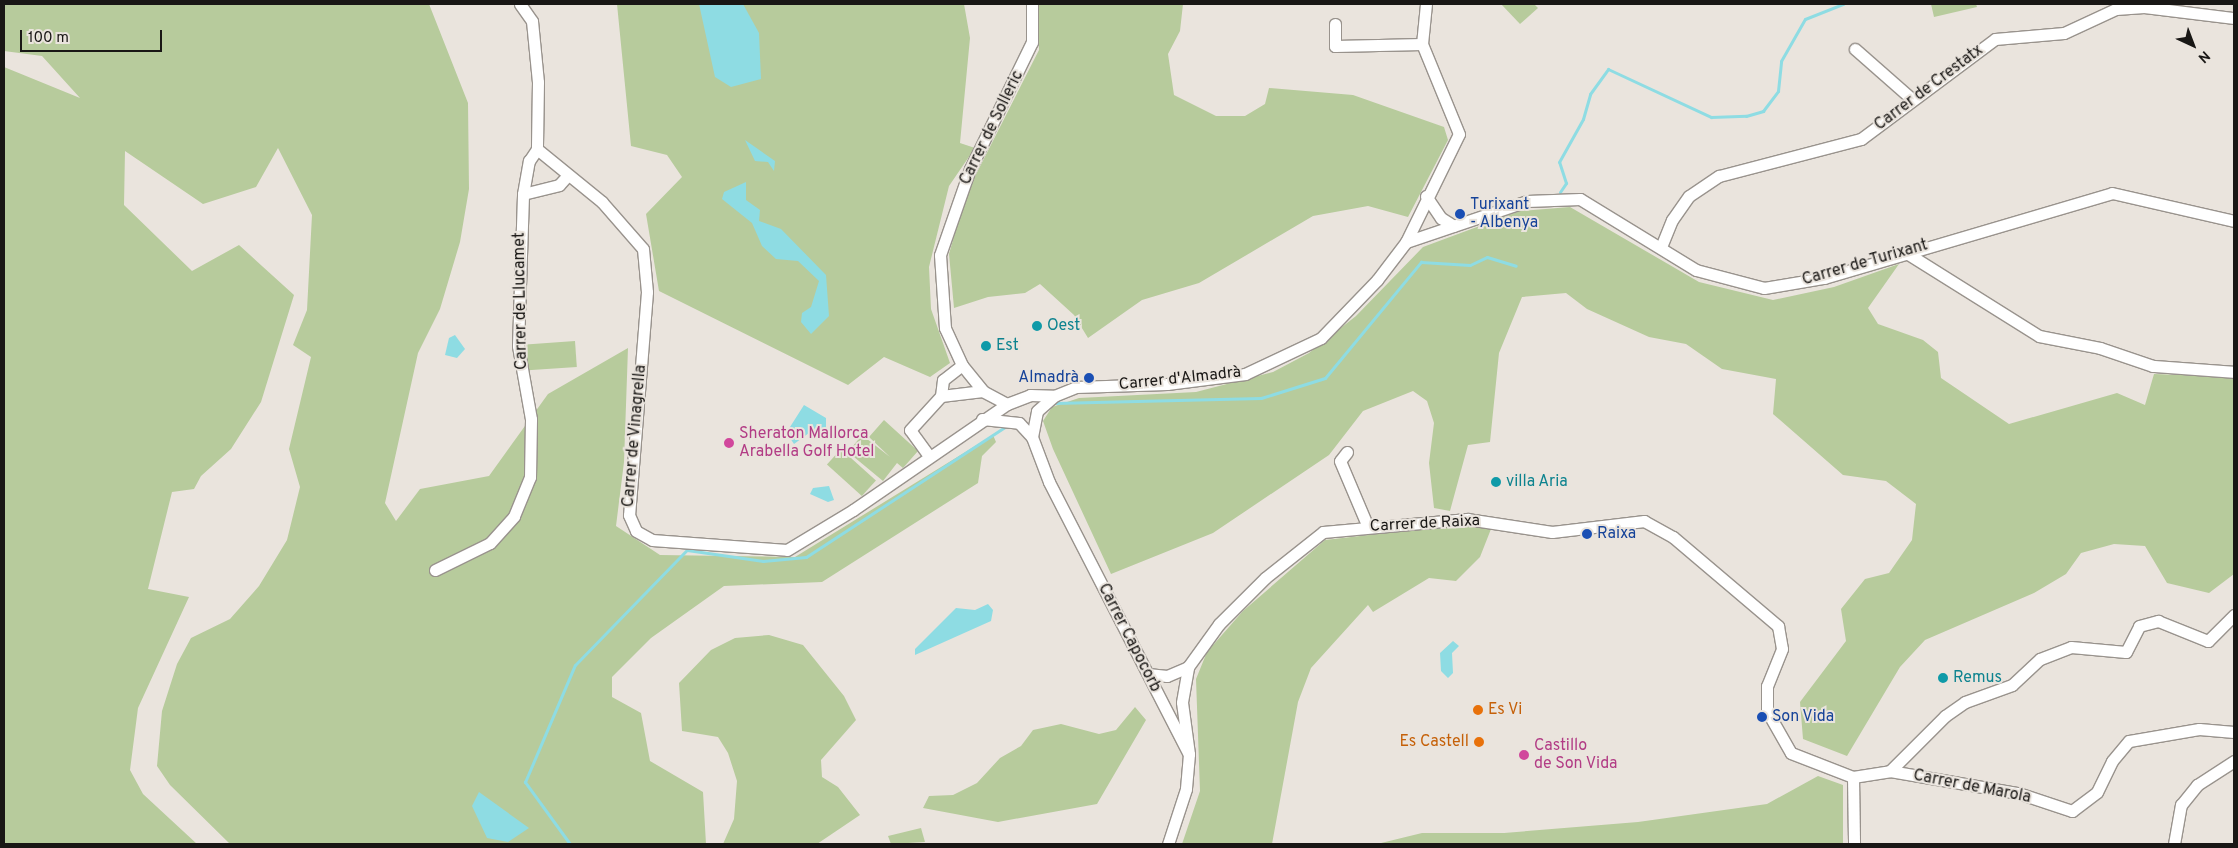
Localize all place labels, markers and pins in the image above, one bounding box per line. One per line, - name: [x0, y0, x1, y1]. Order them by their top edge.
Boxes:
- place label: Turixant - Albenya: [1470, 195, 1539, 233]
- marker: Turixant - Albenya: [1454, 208, 1466, 220]
- place label: Oest: [1047, 316, 1080, 336]
- marker: Oest: [1031, 320, 1043, 332]
- place label: Est: [996, 336, 1019, 356]
- marker: Est: [980, 340, 992, 352]
- place label: Almadrà: [1018, 368, 1079, 388]
- marker: Almadrà: [1083, 372, 1095, 384]
- place label: Sheraton Mallorca Arabella Golf Hotel: [739, 424, 875, 462]
- marker: Sheraton Mallorca Arabella Golf Hotel: [723, 437, 735, 449]
- place label: villa Aria: [1506, 472, 1568, 492]
- marker: villa Aria: [1490, 476, 1502, 488]
- place label: Raixa: [1597, 524, 1636, 544]
- marker: Raixa: [1581, 528, 1593, 540]
- place label: Remus: [1953, 668, 2002, 688]
- marker: Remus: [1937, 672, 1949, 684]
- place label: Es Vi: [1488, 700, 1523, 720]
- marker: Es Vi: [1472, 704, 1484, 716]
- place label: Son Vida: [1772, 707, 1835, 727]
- marker: Son Vida: [1756, 711, 1768, 723]
- place label: Es Castell: [1399, 732, 1469, 752]
- marker: Es Castell: [1473, 736, 1485, 748]
- place label: Castillo de Son Vida: [1534, 736, 1618, 774]
- marker: Castillo de Son Vida: [1518, 749, 1530, 761]

